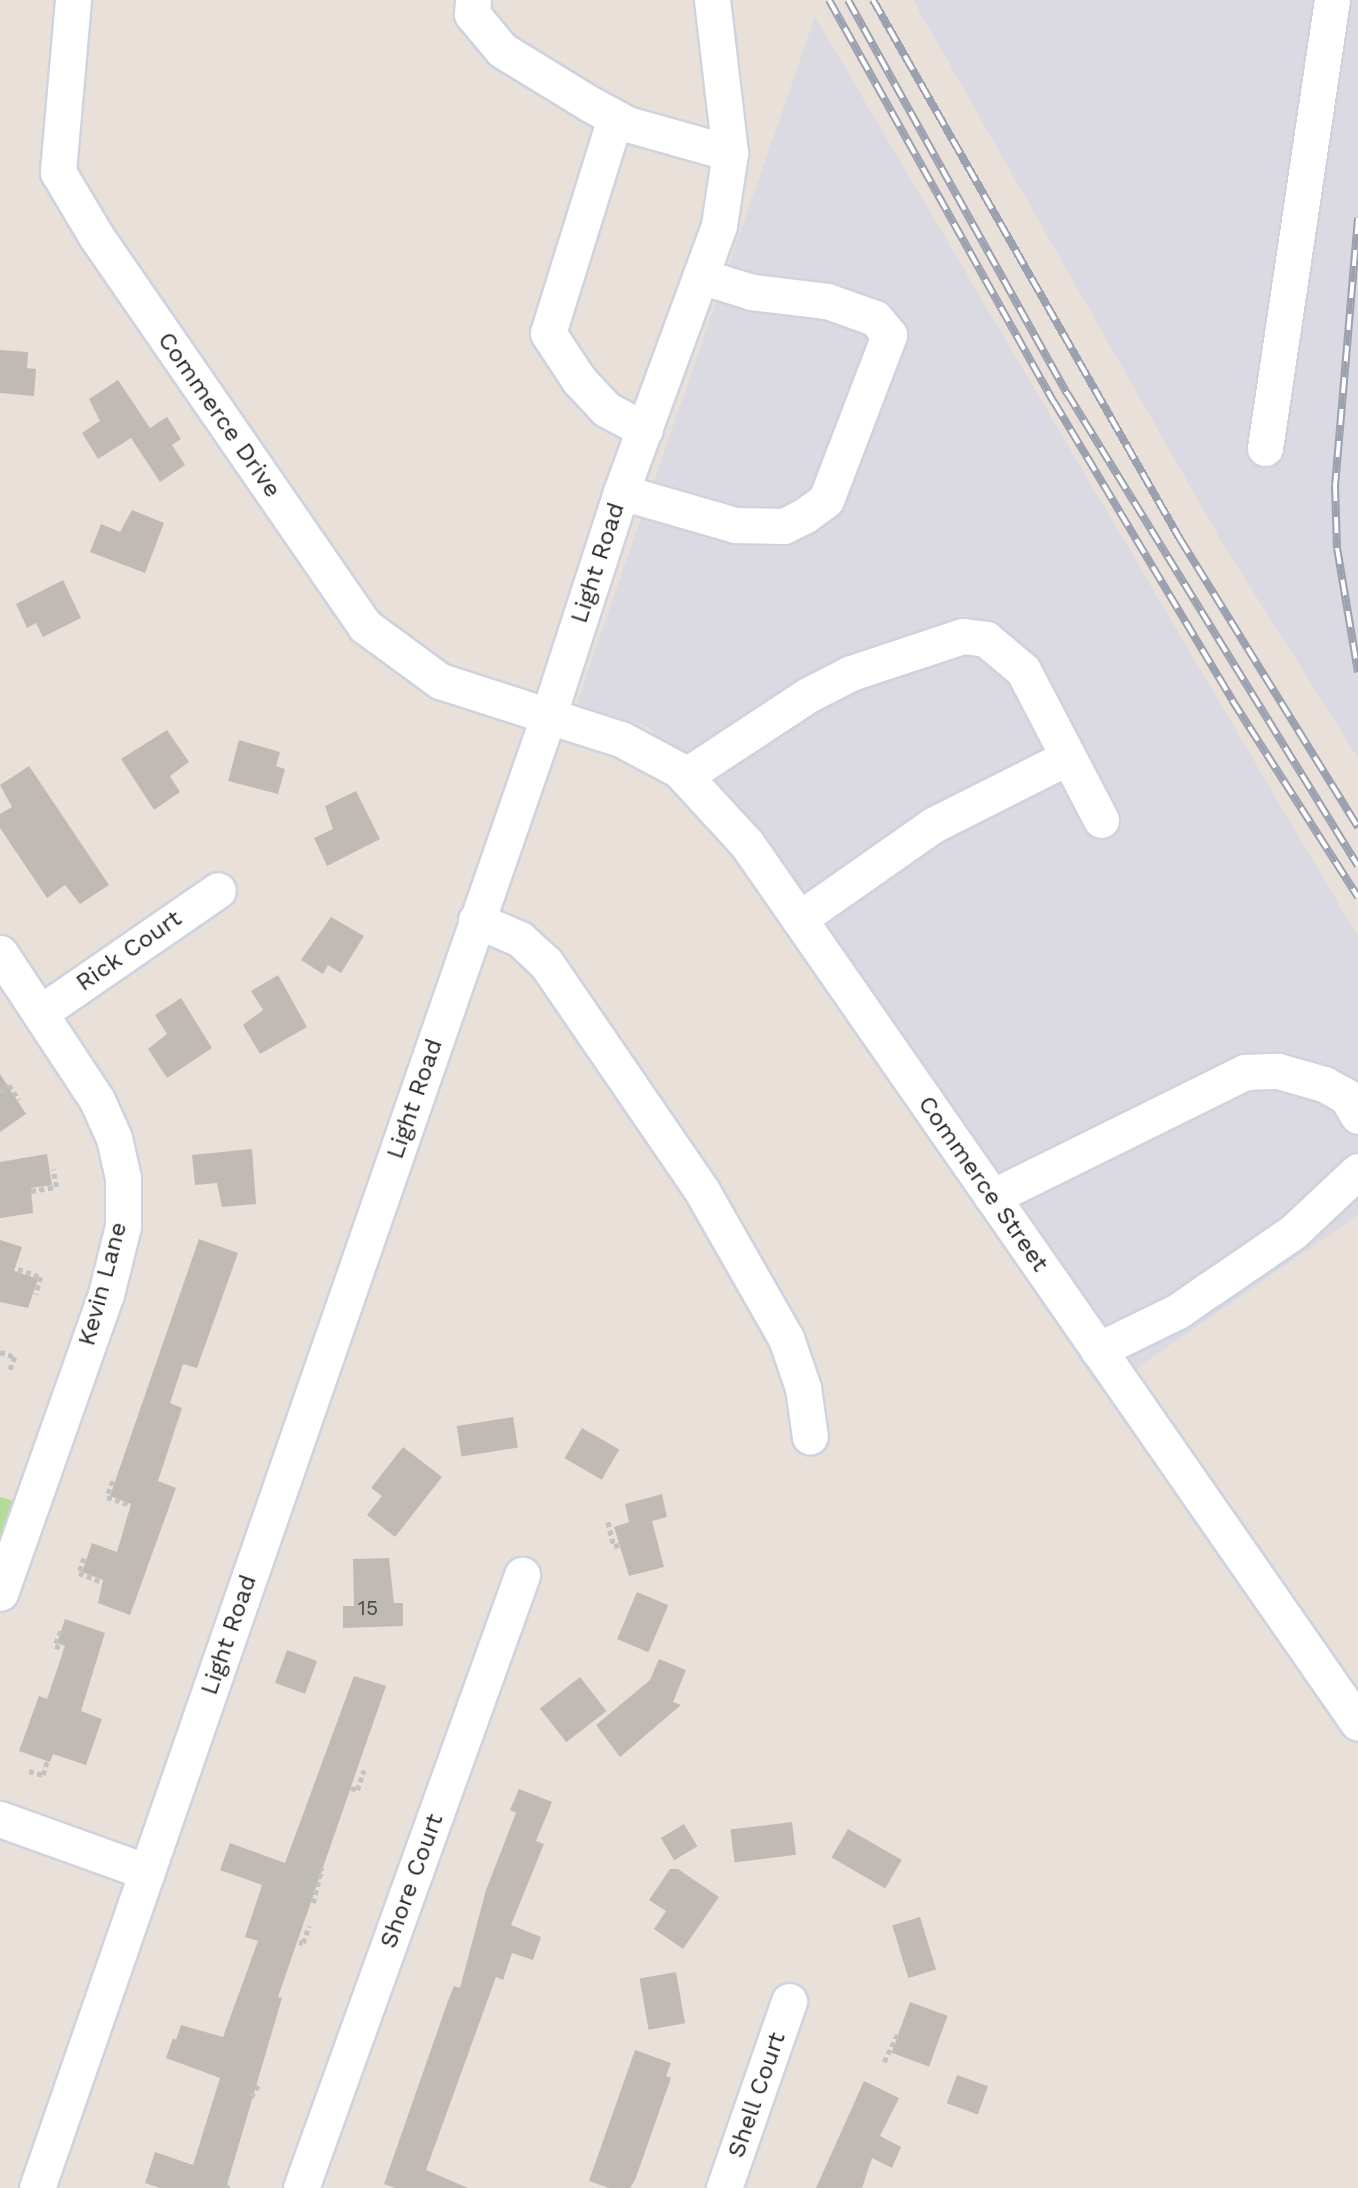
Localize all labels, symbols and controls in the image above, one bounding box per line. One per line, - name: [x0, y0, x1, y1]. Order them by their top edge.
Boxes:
- street label: Commerce Drive: [151, 327, 287, 503]
- street label: Light Road: [565, 499, 631, 627]
- street label: Rick Court: [71, 904, 187, 998]
- street label: Light Road: [381, 1035, 449, 1163]
- street label: Commerce Street: [912, 1091, 1054, 1277]
- street label: Kevin Lane: [73, 1219, 133, 1349]
- street label: Light Road: [195, 1571, 263, 1699]
- house number: 15: [358, 1595, 378, 1621]
- street label: Shore Court: [374, 1810, 450, 1952]
- street label: Shell Court: [722, 2028, 792, 2162]

